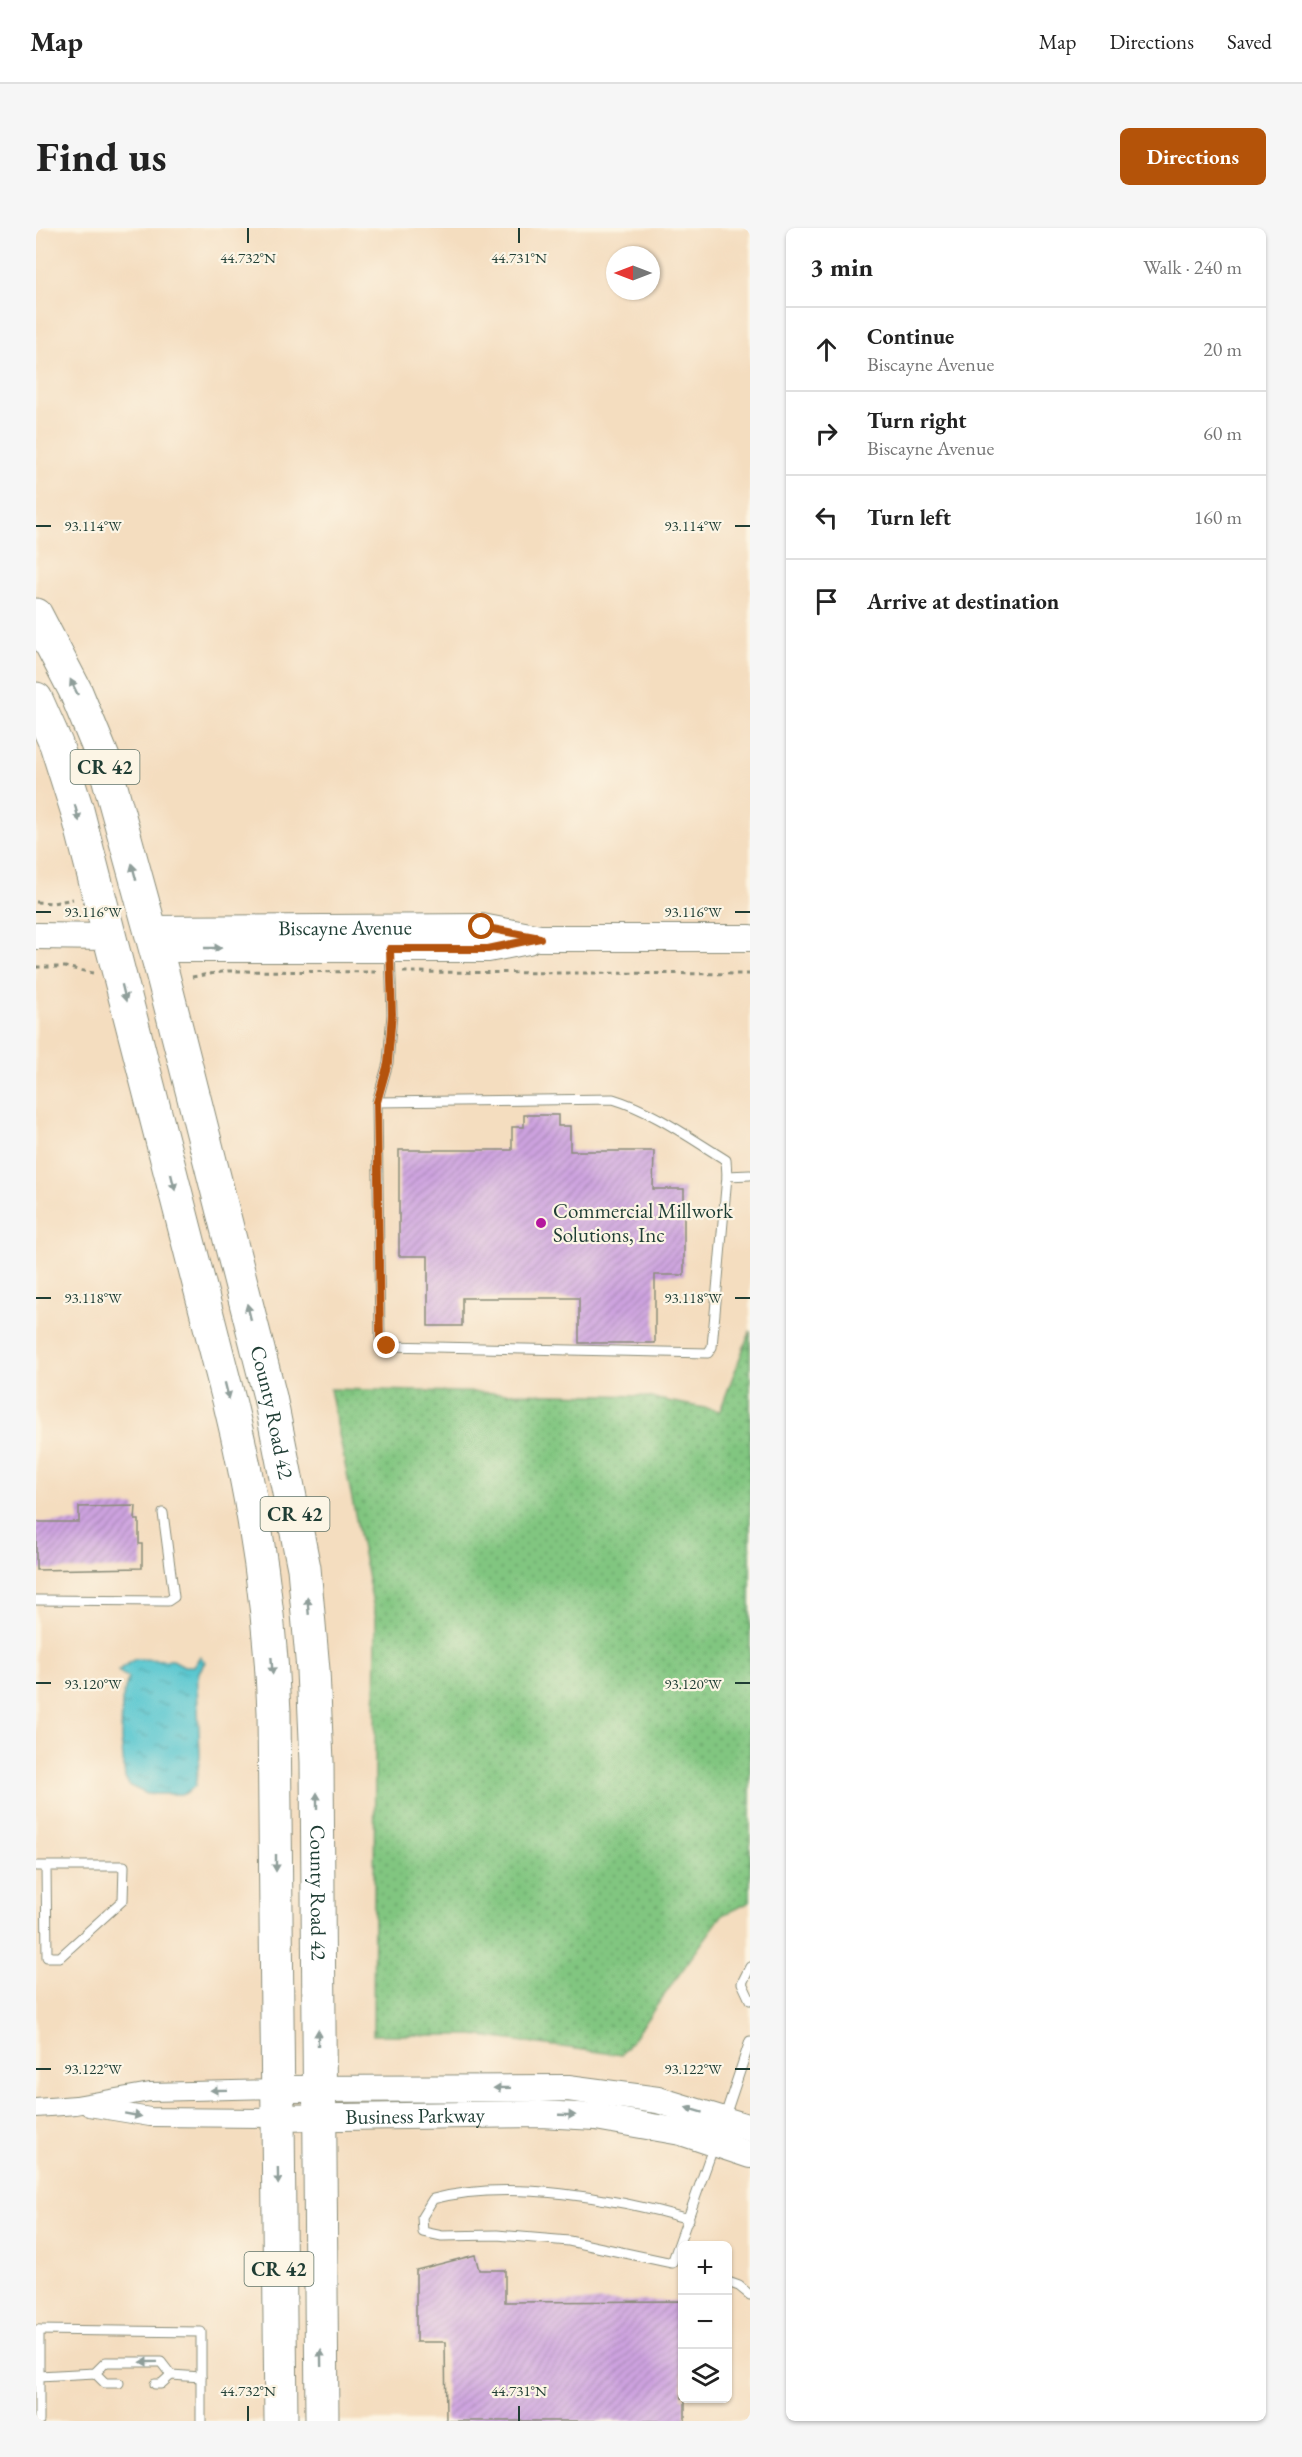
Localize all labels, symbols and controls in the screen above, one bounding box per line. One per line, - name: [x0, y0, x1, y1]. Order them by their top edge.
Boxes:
- text: Map: [30, 23, 83, 59]
- text: Map: [1039, 28, 1076, 55]
- text: Directions: [1109, 28, 1194, 55]
- text: Saved: [1227, 28, 1272, 55]
- button: Directions: [1120, 128, 1266, 185]
- text: Find us: [36, 129, 167, 184]
- north arrow: [606, 246, 660, 300]
- text: 44.732°N: [220, 248, 276, 267]
- text: 44.731°N: [491, 248, 547, 267]
- text: 3 min: [810, 250, 873, 284]
- text: Walk · 240 m: [1143, 254, 1242, 280]
- text: Continue: [867, 322, 954, 351]
- icon: ahead: [810, 333, 843, 366]
- text: 20 m: [1203, 336, 1242, 362]
- text: Biscayne Avenue: [867, 351, 994, 377]
- text: Turn right: [867, 406, 966, 435]
- icon: right: [810, 417, 843, 450]
- text: 60 m: [1203, 420, 1242, 446]
- text: Biscayne Avenue: [867, 435, 994, 461]
- icon: left: [810, 501, 843, 534]
- text: Turn left: [867, 503, 951, 532]
- text: 160 m: [1194, 504, 1242, 530]
- text: 93.114°W: [64, 516, 122, 535]
- text: 93.114°W: [664, 516, 722, 535]
- icon: arrive: [810, 585, 843, 618]
- text: Arrive at destination: [867, 587, 1059, 616]
- one-way arrow: [69, 679, 78, 696]
- road number: CR 42: [70, 750, 140, 784]
- one-way arrow: [73, 804, 83, 822]
- one-way arrow: [129, 863, 138, 881]
- text: 93.116°W: [64, 902, 122, 921]
- text: 93.116°W: [664, 902, 722, 921]
- street label: Biscayne Avenue: [278, 913, 412, 941]
- route start: [468, 913, 494, 939]
- one-way arrow: [204, 943, 223, 953]
- one-way arrow: [120, 984, 130, 1003]
- one-way arrow: [169, 1173, 179, 1191]
- place label: Commercial Millwork Solutions, Inc: [553, 1197, 734, 1248]
- marker: Commercial Millwork Solutions, Inc: [534, 1216, 548, 1230]
- text: 93.118°W: [64, 1288, 122, 1307]
- text: 93.118°W: [664, 1288, 722, 1307]
- one-way arrow: [243, 1303, 253, 1321]
- route end: [373, 1332, 399, 1358]
- street label: County Road 42: [244, 1343, 300, 1481]
- one-way arrow: [223, 1383, 232, 1401]
- road number: CR 42: [260, 1497, 330, 1531]
- one-way arrow: [303, 1596, 313, 1615]
- one-way arrow: [267, 1657, 277, 1676]
- text: 93.120°W: [64, 1674, 122, 1693]
- text: 93.120°W: [664, 1674, 722, 1693]
- one-way arrow: [312, 1791, 322, 1810]
- street label: County Road 42: [304, 1825, 333, 1961]
- one-way arrow: [271, 1854, 281, 1873]
- one-way arrow: [313, 2028, 323, 2047]
- text: 93.122°W: [64, 2059, 122, 2078]
- text: 93.122°W: [664, 2059, 722, 2078]
- one-way arrow: [492, 2083, 511, 2093]
- one-way arrow: [209, 2086, 228, 2095]
- street label: Business Parkway: [345, 2101, 486, 2130]
- one-way arrow: [685, 2105, 703, 2114]
- one-way arrow: [124, 2110, 143, 2119]
- one-way arrow: [557, 2110, 576, 2119]
- one-way arrow: [273, 2167, 283, 2186]
- map controls: [678, 2241, 732, 2403]
- button: +: [678, 2241, 732, 2295]
- road number: CR 42: [244, 2252, 314, 2286]
- button: −: [678, 2295, 732, 2349]
- one-way arrow: [316, 2349, 326, 2368]
- button: layers: [678, 2349, 732, 2403]
- one-way arrow: [140, 2357, 159, 2367]
- text: 44.732°N: [220, 2381, 276, 2400]
- text: 44.731°N: [491, 2381, 547, 2400]

